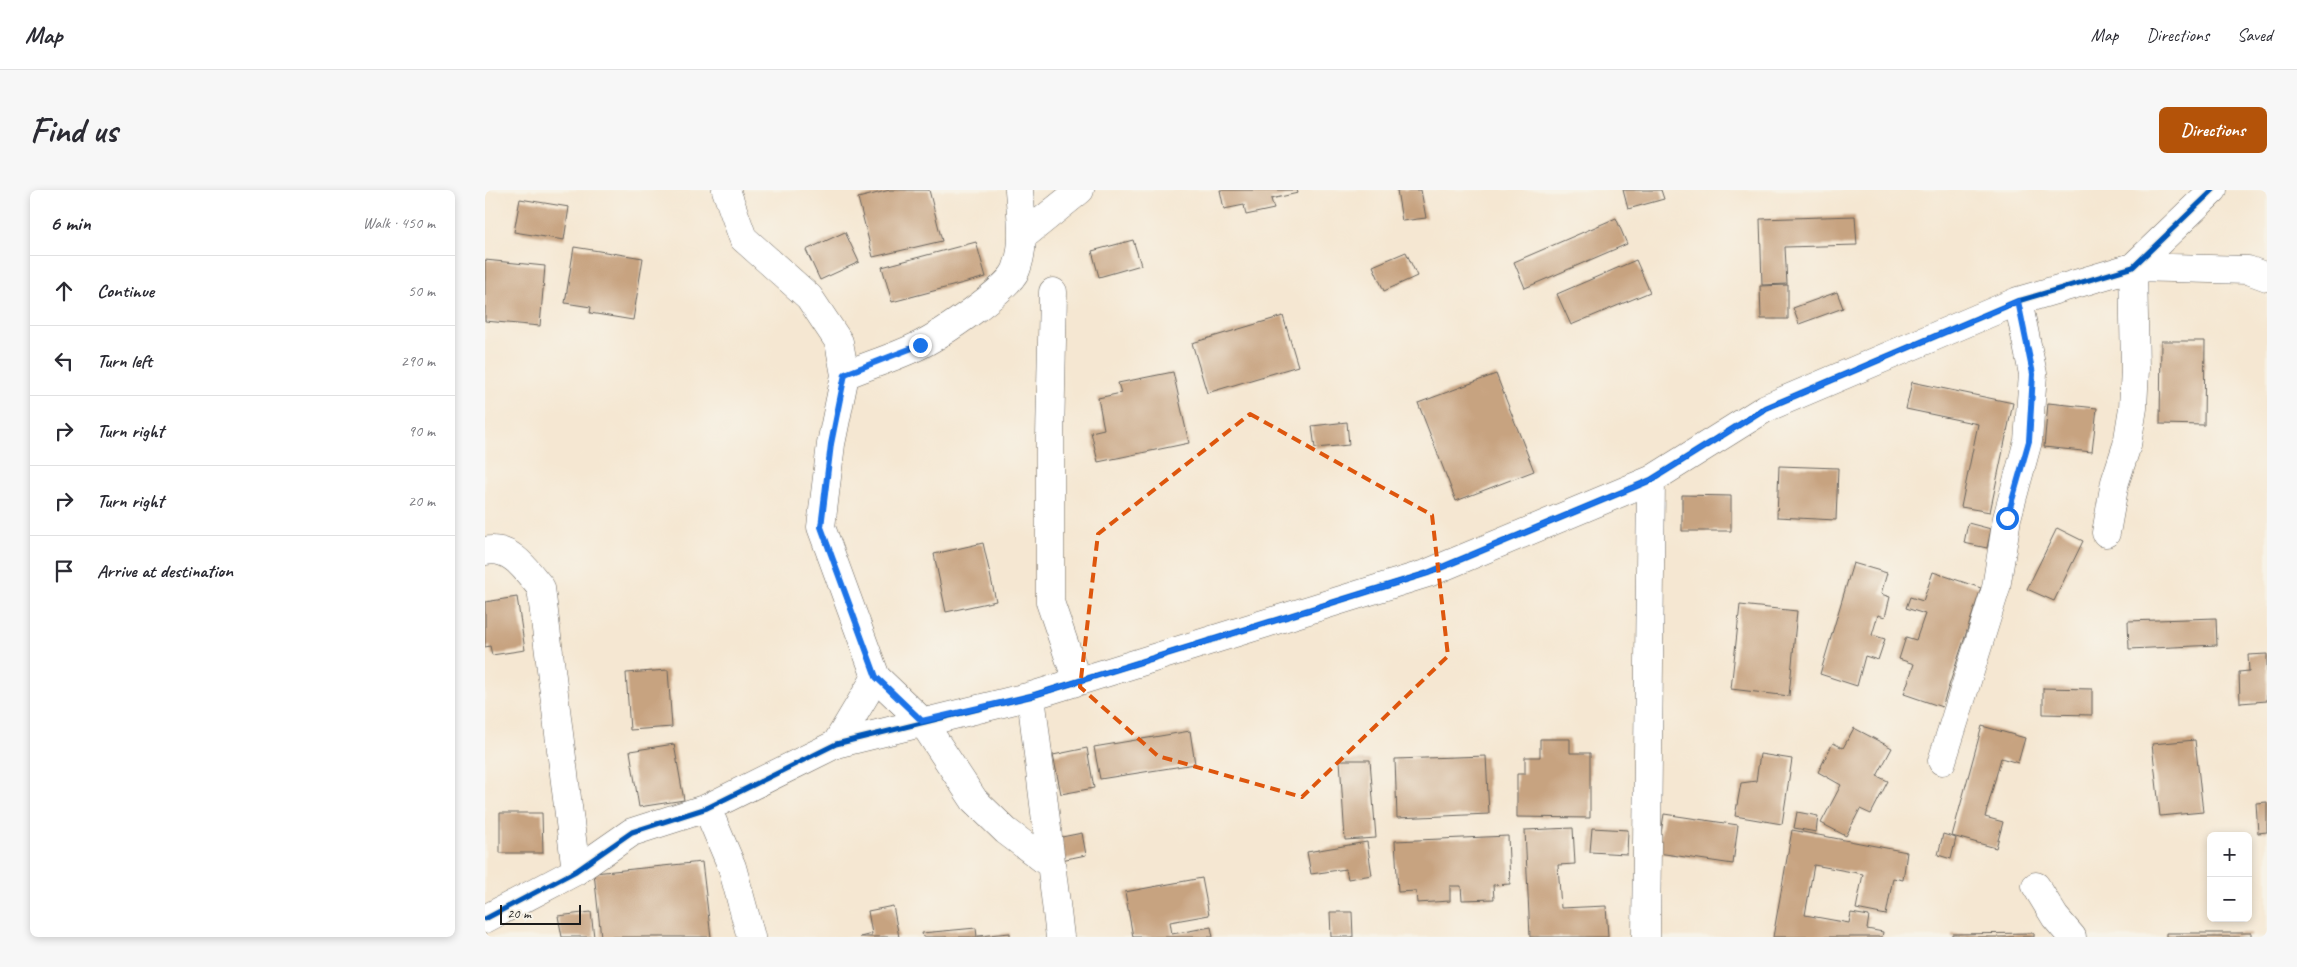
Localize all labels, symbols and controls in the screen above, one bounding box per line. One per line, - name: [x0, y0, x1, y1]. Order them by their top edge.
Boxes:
- text: Map: [25, 20, 62, 50]
- text: Map: [2091, 24, 2118, 46]
- text: Directions: [2146, 24, 2209, 46]
- text: Saved: [2237, 24, 2272, 46]
- button: Directions: [2159, 107, 2267, 153]
- text: Find us: [30, 108, 117, 153]
- text: 6 min: [50, 210, 91, 236]
- text: Walk · 450 m: [363, 213, 435, 233]
- icon: ahead: [50, 277, 78, 305]
- text: Continue: [97, 279, 154, 303]
- text: 50 m: [408, 281, 435, 301]
- route end: [909, 334, 932, 357]
- icon: left: [50, 347, 78, 375]
- text: Turn left: [97, 349, 152, 373]
- text: 290 m: [401, 351, 435, 371]
- icon: right: [50, 417, 78, 445]
- text: Turn right: [97, 419, 164, 443]
- text: 90 m: [408, 421, 435, 441]
- icon: right: [50, 487, 78, 515]
- text: Turn right: [97, 489, 164, 513]
- text: 20 m: [408, 491, 435, 511]
- route start: [1996, 507, 2019, 530]
- icon: arrive: [50, 557, 78, 585]
- text: Arrive at destination: [97, 559, 233, 583]
- map controls: [2207, 832, 2252, 922]
- button: +: [2207, 832, 2252, 877]
- button: −: [2207, 877, 2252, 922]
- scale bar: [500, 902, 581, 925]
- text: 20 m: [507, 905, 531, 922]

